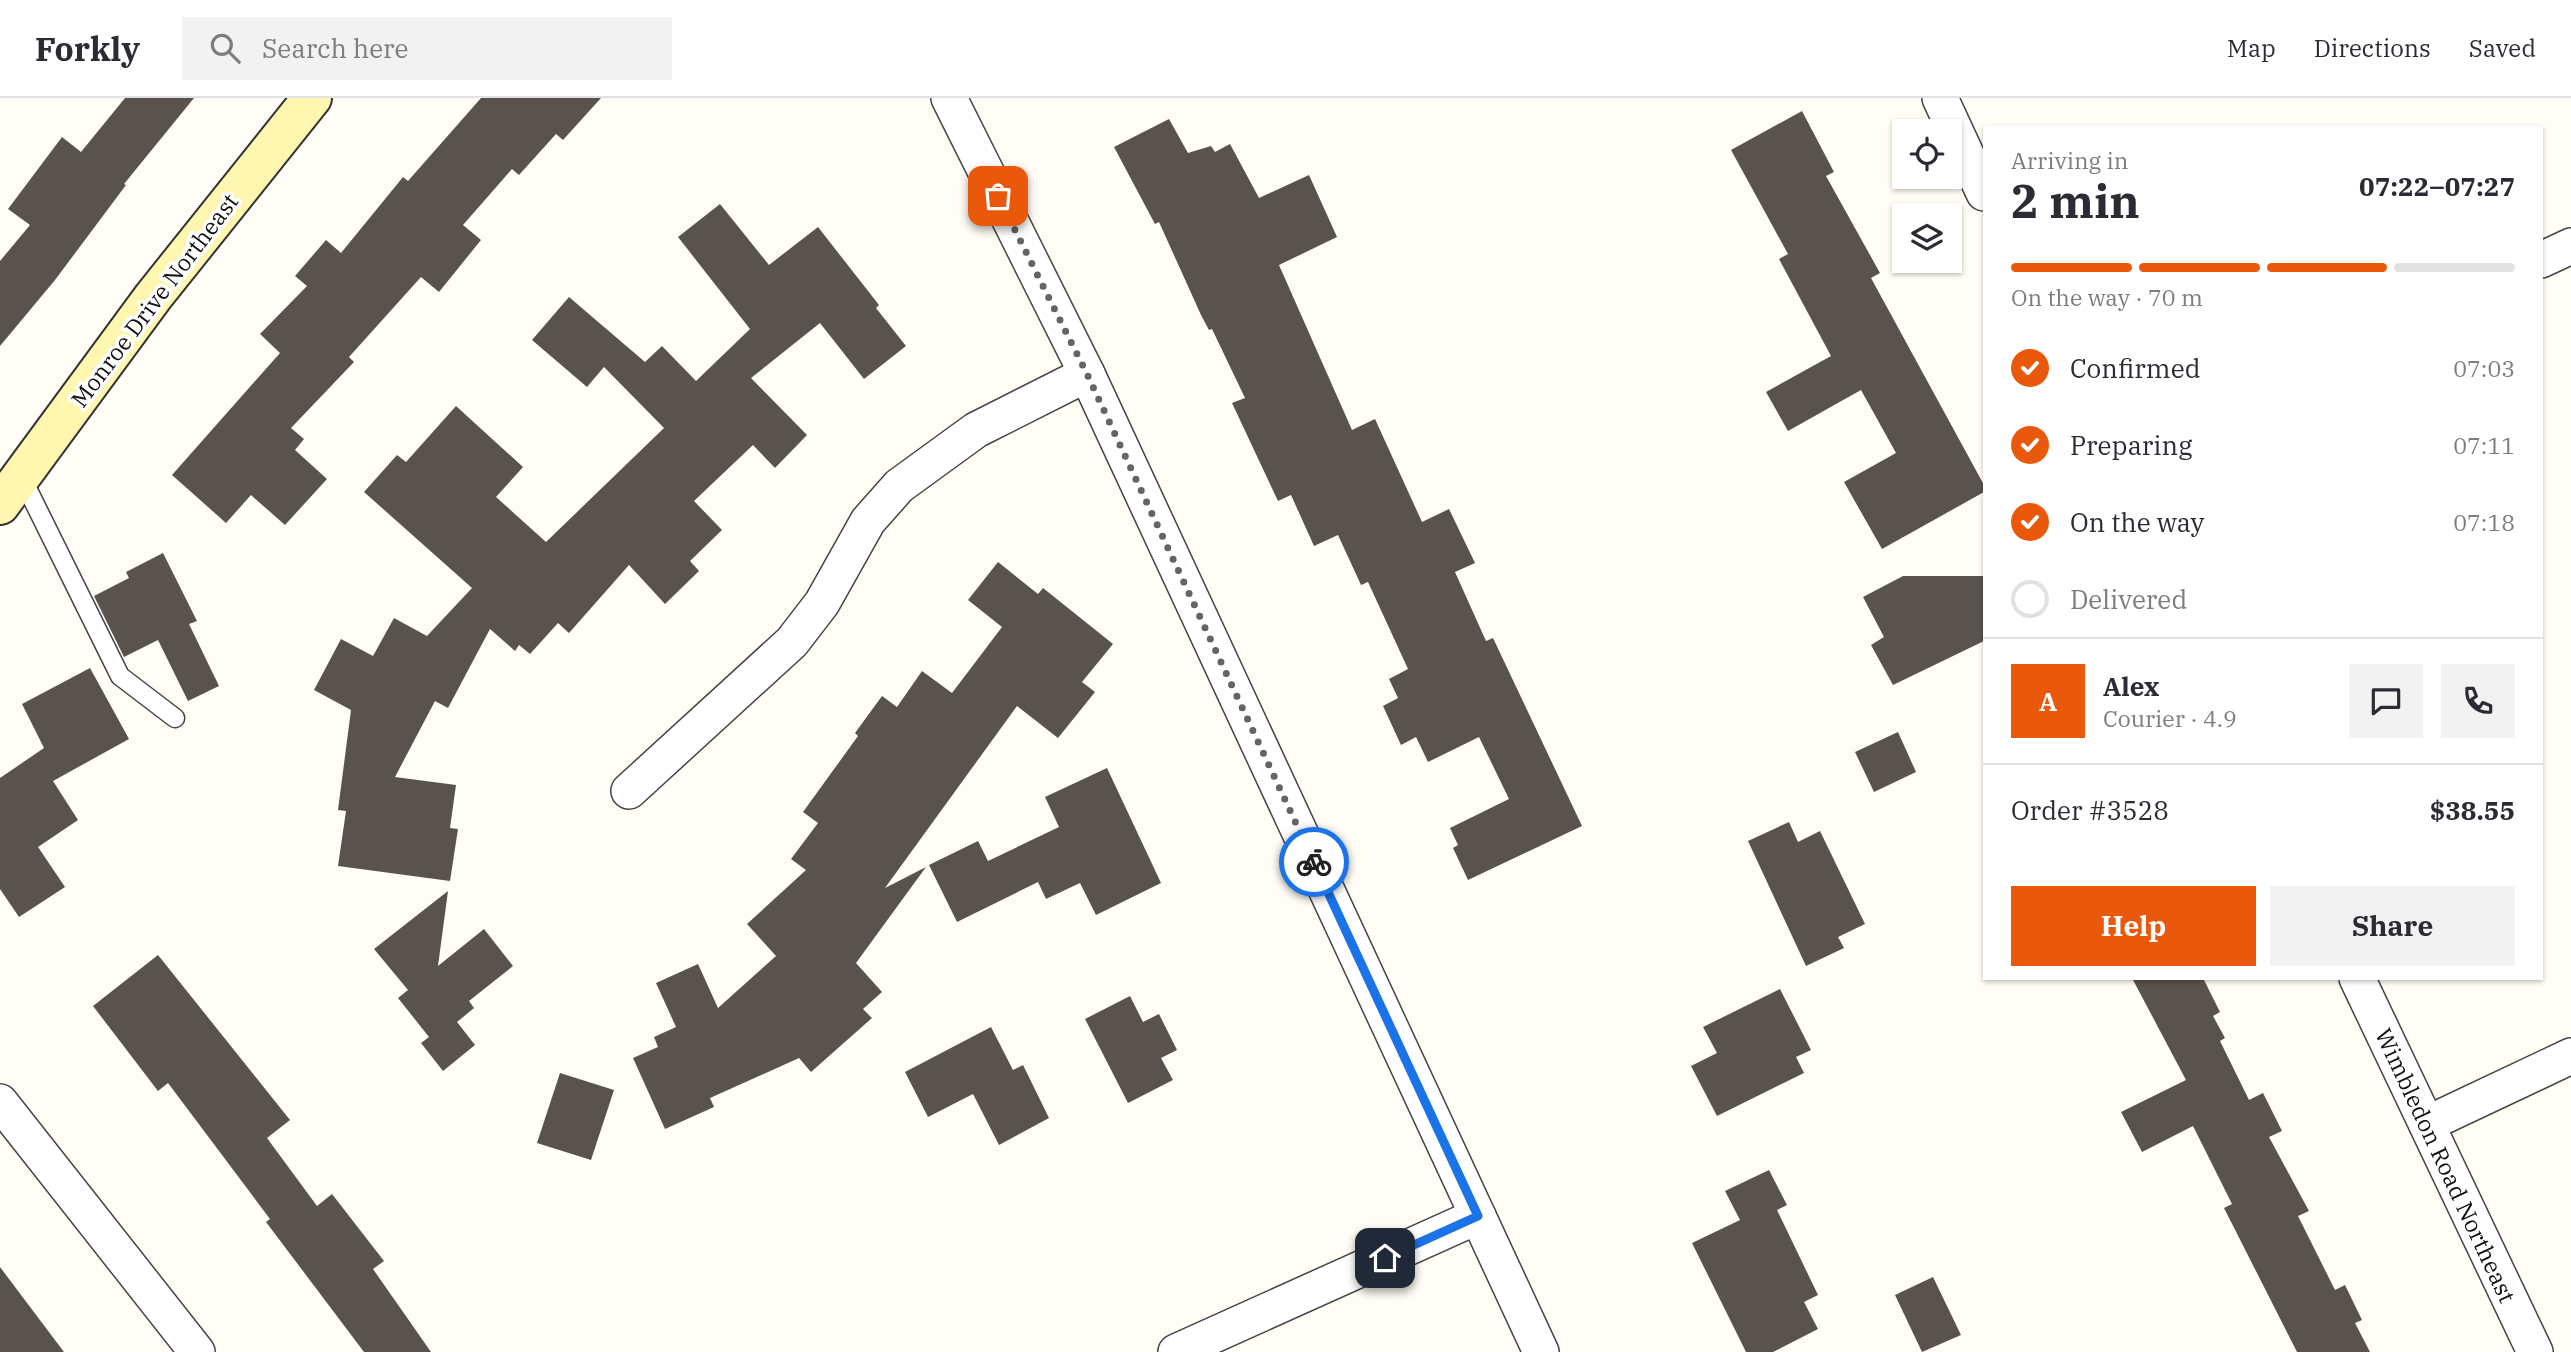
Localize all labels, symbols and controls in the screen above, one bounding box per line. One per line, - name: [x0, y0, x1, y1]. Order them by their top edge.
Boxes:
- search box: [182, 17, 672, 80]
- text: Forkly: [35, 27, 140, 70]
- icon: search: [206, 29, 244, 67]
- text: Search here: [262, 31, 409, 65]
- text: Map: [2227, 32, 2276, 64]
- text: Directions: [2314, 32, 2431, 64]
- text: Saved: [2469, 32, 2536, 64]
- map controls: [1892, 119, 1962, 273]
- button: locate: [1892, 119, 1962, 189]
- text: Arriving in: [2011, 145, 2128, 175]
- pin: [968, 166, 1028, 226]
- text: 07:22–07:27: [2359, 169, 2515, 203]
- text: 2 min: [2011, 171, 2140, 231]
- icon: bag: [979, 177, 1017, 215]
- street label: Monroe Drive Northeast: [64, 187, 244, 413]
- button: layers: [1892, 203, 1962, 273]
- text: On the way · 70 m: [2011, 282, 2203, 312]
- icon: check: [2011, 349, 2049, 387]
- text: Confirmed: [2070, 351, 2201, 385]
- text: 07:03: [2453, 353, 2515, 383]
- icon: check: [2011, 426, 2049, 464]
- text: Preparing: [2070, 428, 2192, 462]
- text: 07:11: [2453, 430, 2515, 460]
- icon: check: [2011, 503, 2049, 541]
- text: On the way: [2070, 505, 2204, 539]
- text: 07:18: [2453, 507, 2515, 537]
- text: Delivered: [2070, 582, 2187, 616]
- button: chat: [2349, 664, 2423, 738]
- button: phone: [2441, 664, 2515, 738]
- text: Alex: [2103, 669, 2159, 703]
- text: A: [2039, 684, 2057, 718]
- text: Courier · 4.9: [2103, 703, 2237, 733]
- text: Order #3528: [2011, 793, 2169, 827]
- text: $38.55: [2430, 793, 2515, 827]
- courier: [1279, 827, 1349, 897]
- icon: bike: [1295, 843, 1333, 881]
- button: Help: [2011, 886, 2256, 966]
- button: Share: [2270, 886, 2515, 966]
- street label: Wimbledon Road Northeast: [2369, 1023, 2523, 1307]
- pin: [1355, 1228, 1415, 1288]
- icon: home: [1366, 1239, 1404, 1277]

